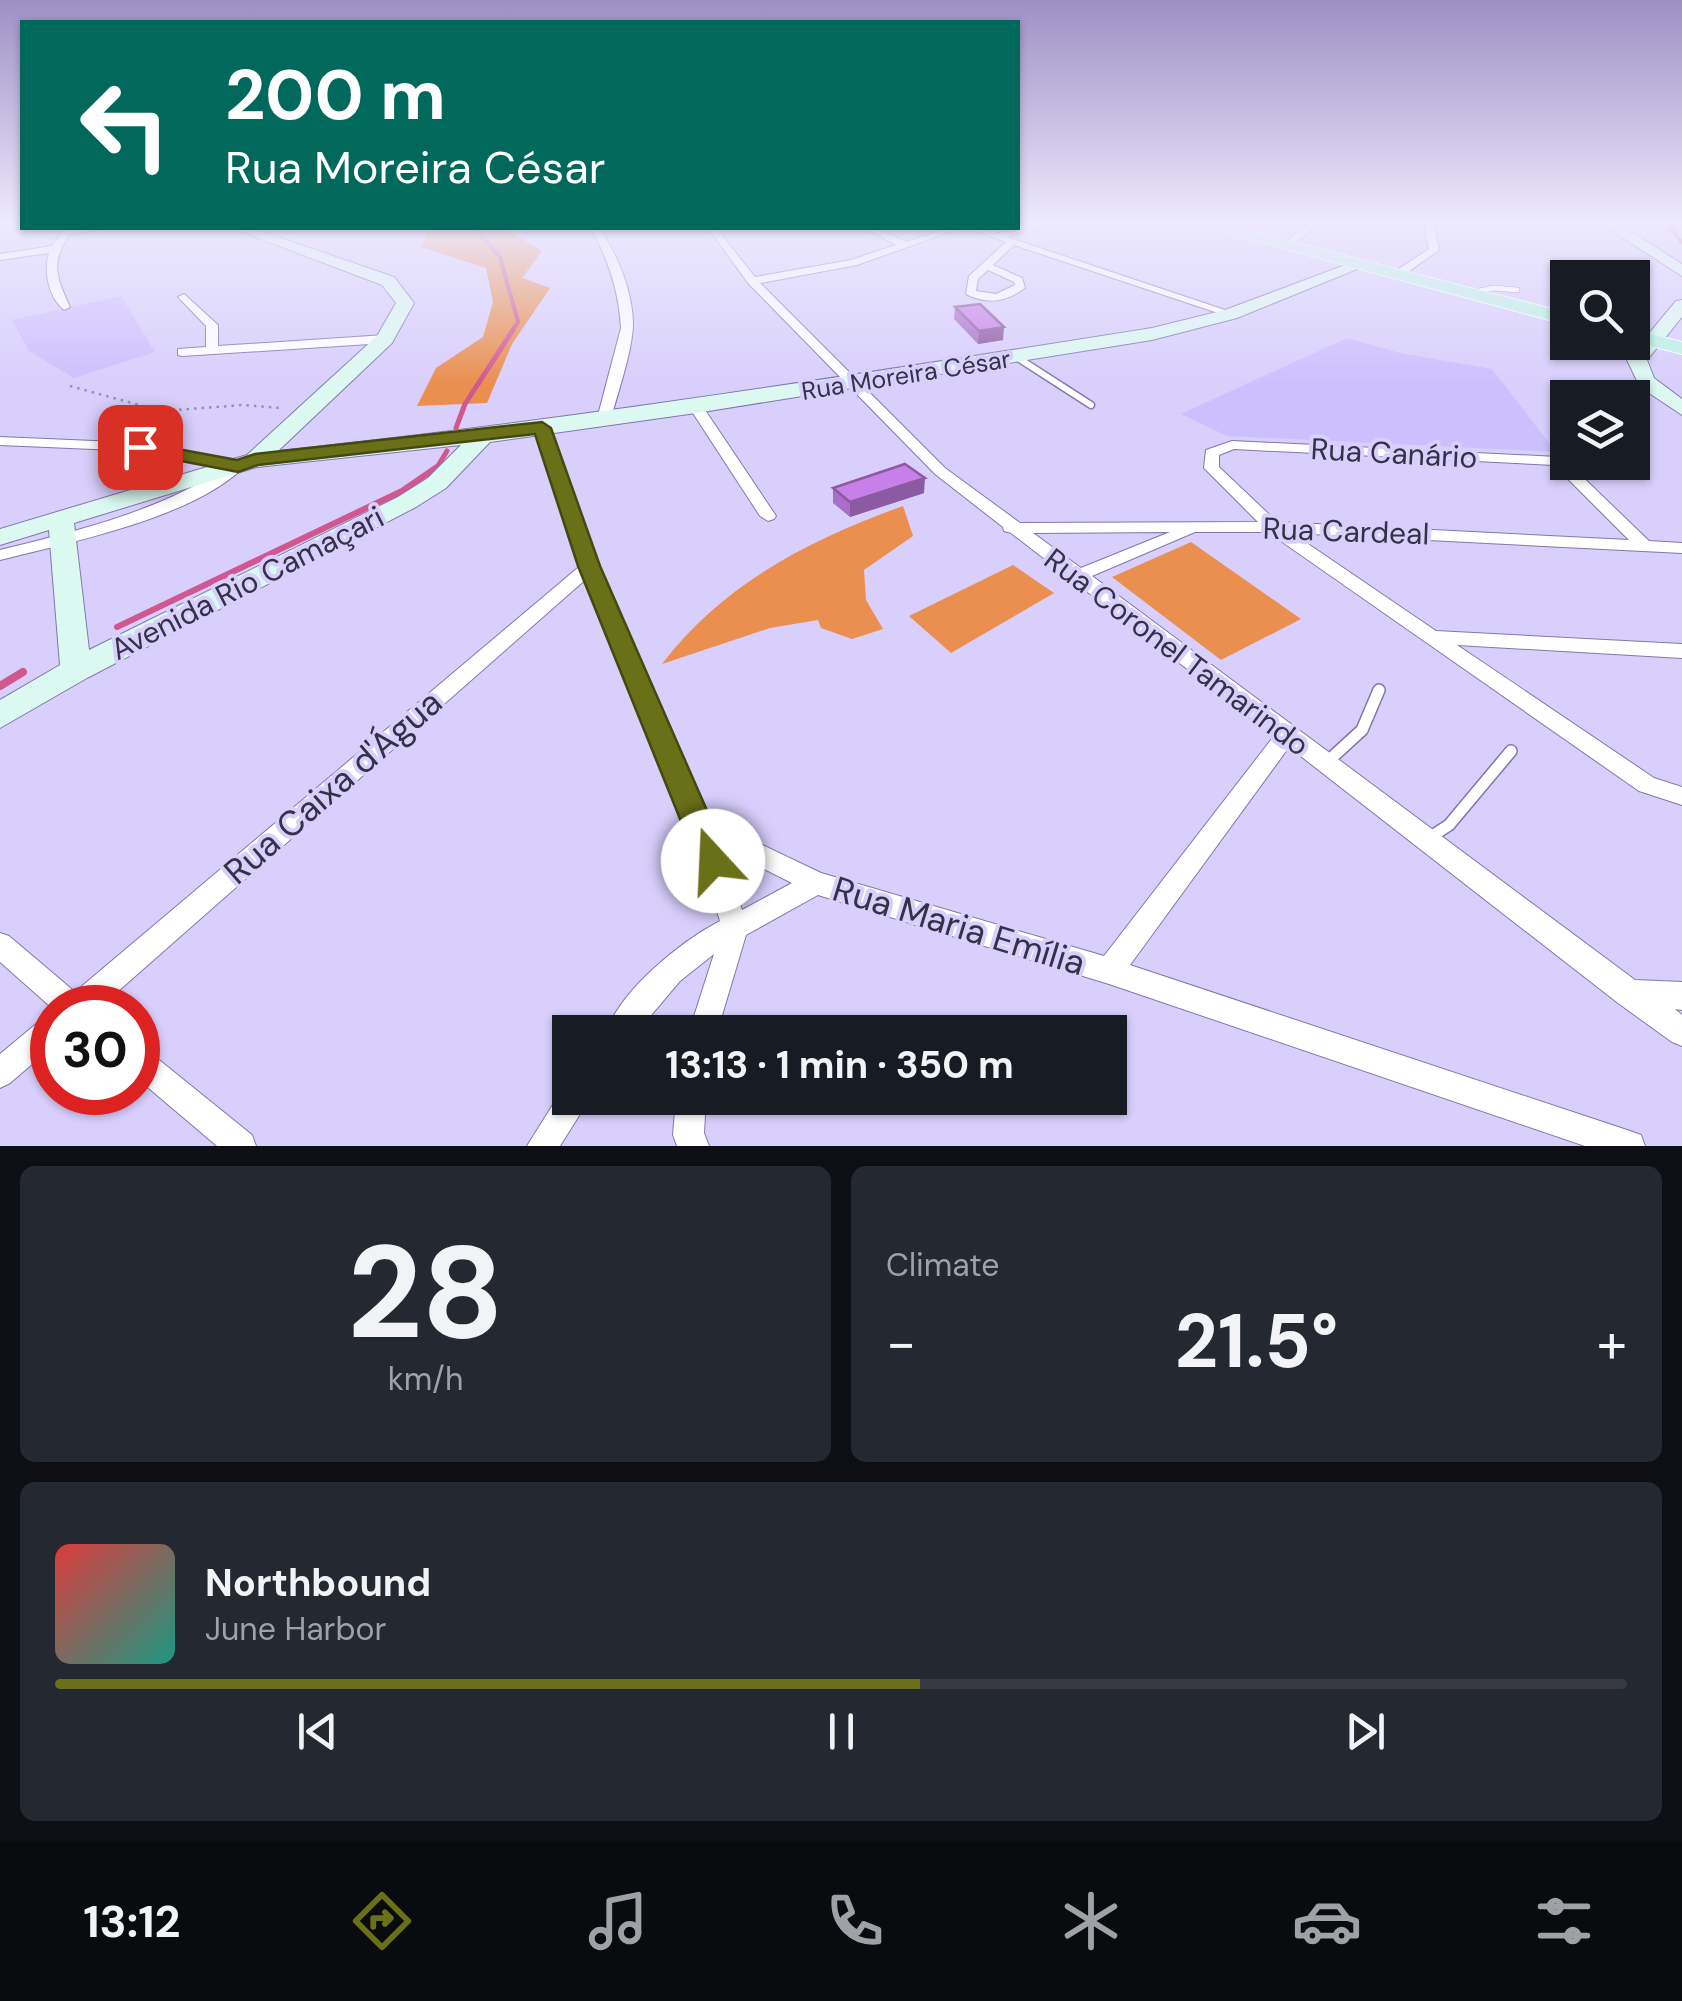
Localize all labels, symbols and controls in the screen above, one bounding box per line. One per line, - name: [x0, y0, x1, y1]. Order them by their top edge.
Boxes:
- text: 200 m: [225, 50, 446, 141]
- icon: left: [60, 60, 190, 190]
- text: Rua Moreira César: [225, 138, 605, 197]
- map controls: [1550, 260, 1650, 480]
- button: search: [1550, 260, 1650, 360]
- street label: Rua Moreira César: [799, 342, 1013, 408]
- button: layers: [1550, 380, 1650, 480]
- pin: [98, 405, 183, 490]
- icon: arrive: [113, 420, 168, 475]
- street label: Rua Canário: [1310, 429, 1478, 477]
- street label: Avenida Rio Camaçari: [104, 497, 390, 669]
- street label: Rua Cardeal: [1262, 509, 1430, 553]
- street label: Rua Coronel Tamarindo: [1037, 540, 1317, 764]
- street label: Rua Caixa d'Água: [214, 680, 452, 894]
- position arrow: [661, 809, 765, 913]
- street label: Rua Maria Emília: [827, 866, 1091, 986]
- speed limit sign: 30: [30, 985, 160, 1115]
- text: 13:13 · 1 min · 350 m: [665, 1040, 1014, 1090]
- text: 28: [347, 1208, 504, 1377]
- text: Climate: [886, 1244, 1000, 1286]
- text: 21.5°: [1175, 1293, 1338, 1390]
- text: −: [886, 1307, 916, 1379]
- text: +: [1597, 1307, 1627, 1379]
- text: km/h: [388, 1358, 463, 1400]
- text: Northbound: [205, 1558, 431, 1608]
- text: June Harbor: [205, 1608, 386, 1650]
- icon: previous: [290, 1704, 345, 1759]
- icon: pause: [814, 1704, 869, 1759]
- icon: next: [1338, 1704, 1393, 1759]
- icon: directions: [347, 1886, 417, 1956]
- icon: music: [583, 1886, 653, 1956]
- icon: phone: [820, 1886, 890, 1956]
- icon: climate: [1056, 1886, 1126, 1956]
- icon: car: [1292, 1886, 1362, 1956]
- icon: filters: [1529, 1886, 1599, 1956]
- text: 13:12: [83, 1892, 180, 1951]

